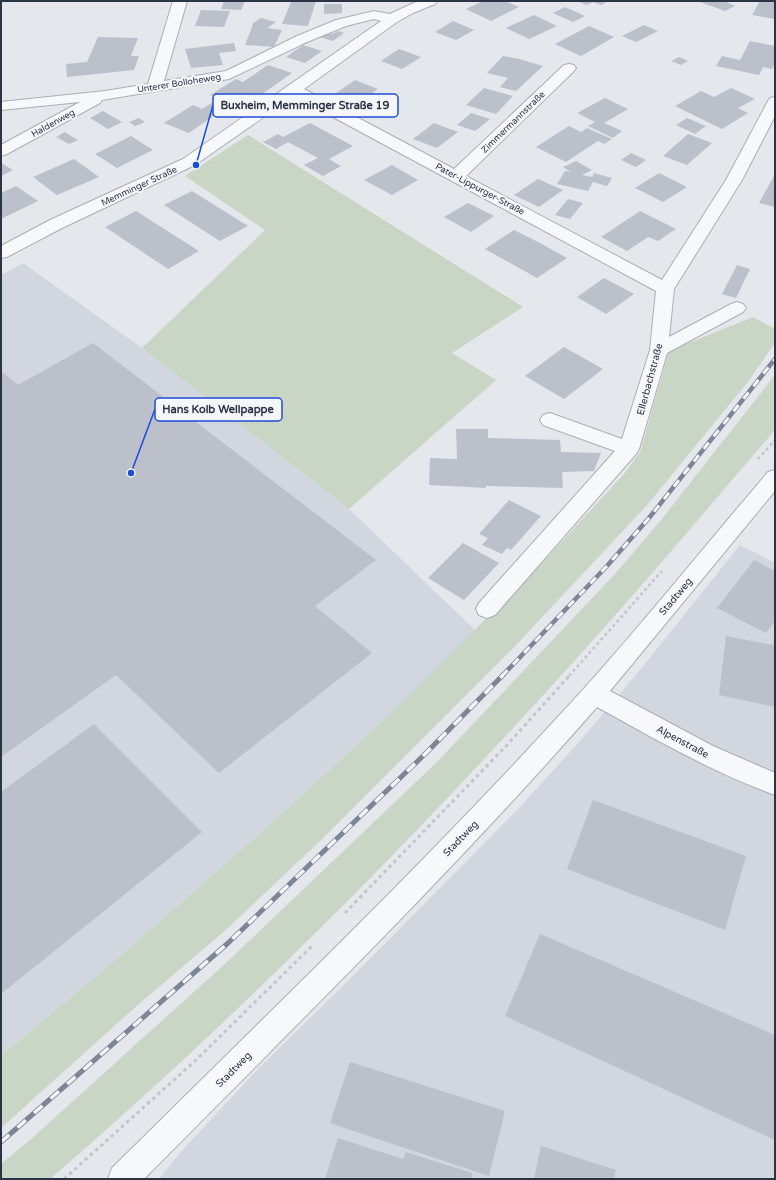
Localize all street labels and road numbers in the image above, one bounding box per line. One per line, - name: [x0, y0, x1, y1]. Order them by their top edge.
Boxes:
- street label: Unterer Bolloheweg: [136, 71, 222, 96]
- street label: Zimmermannstraße: [479, 89, 547, 156]
- street label: Haldenweg: [30, 107, 77, 140]
- street label: Pater-Lippurger-Straße: [433, 161, 526, 218]
- street label: Memminger Straße: [100, 164, 179, 209]
- street label: Ellerbachstraße: [635, 342, 665, 417]
- street label: Stadtweg: [657, 575, 695, 618]
- street label: Alpenstraße: [654, 723, 711, 761]
- street label: Stadtweg: [441, 818, 481, 859]
- street label: Stadtweg: [213, 1049, 254, 1090]

